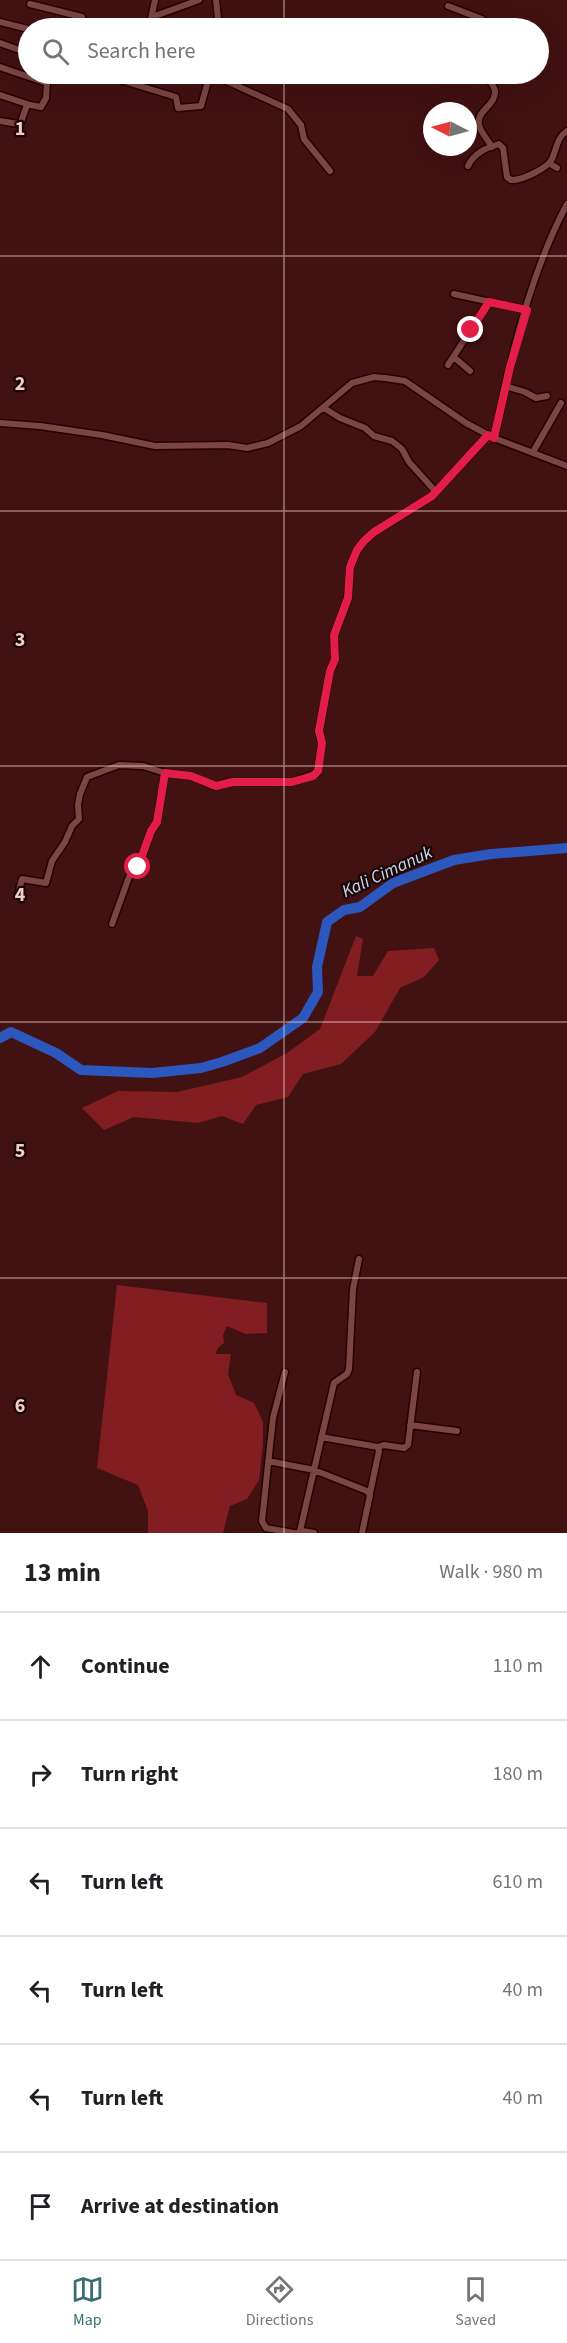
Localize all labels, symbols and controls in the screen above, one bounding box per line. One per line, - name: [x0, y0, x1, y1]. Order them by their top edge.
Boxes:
- search box: [18, 18, 549, 84]
- icon: search: [39, 35, 72, 68]
- text: Search here: [87, 35, 195, 67]
- north arrow: [423, 102, 477, 156]
- text: 1: [15, 115, 25, 143]
- route end: [457, 316, 483, 342]
- text: 2: [15, 370, 25, 398]
- text: 3: [15, 626, 25, 654]
- water label: Kali Cimanuk: [338, 840, 437, 904]
- route start: [124, 853, 150, 879]
- text: 4: [15, 881, 26, 909]
- text: 5: [15, 1137, 25, 1165]
- text: 6: [15, 1392, 25, 1420]
- text: 13 min: [24, 1554, 101, 1591]
- text: Walk · 980 m: [439, 1558, 543, 1586]
- icon: ahead: [24, 1650, 57, 1683]
- text: Continue: [81, 1650, 170, 1682]
- text: 110 m: [493, 1652, 543, 1680]
- icon: right: [24, 1758, 57, 1791]
- text: Turn right: [81, 1758, 178, 1790]
- text: 180 m: [493, 1760, 543, 1788]
- icon: left: [24, 1866, 57, 1899]
- text: Turn left: [81, 1866, 163, 1898]
- text: 610 m: [493, 1868, 543, 1896]
- icon: left: [24, 1974, 57, 2007]
- text: Turn left: [81, 1974, 163, 2006]
- text: 40 m: [503, 1976, 543, 2004]
- icon: left: [24, 2082, 57, 2115]
- text: Turn left: [81, 2082, 163, 2114]
- text: 40 m: [503, 2084, 543, 2112]
- icon: arrive: [24, 2190, 57, 2223]
- text: Arrive at destination: [81, 2190, 279, 2222]
- tab: Map: [71, 2273, 104, 2331]
- tab: Directions: [246, 2273, 313, 2331]
- tab: Saved: [455, 2273, 496, 2331]

